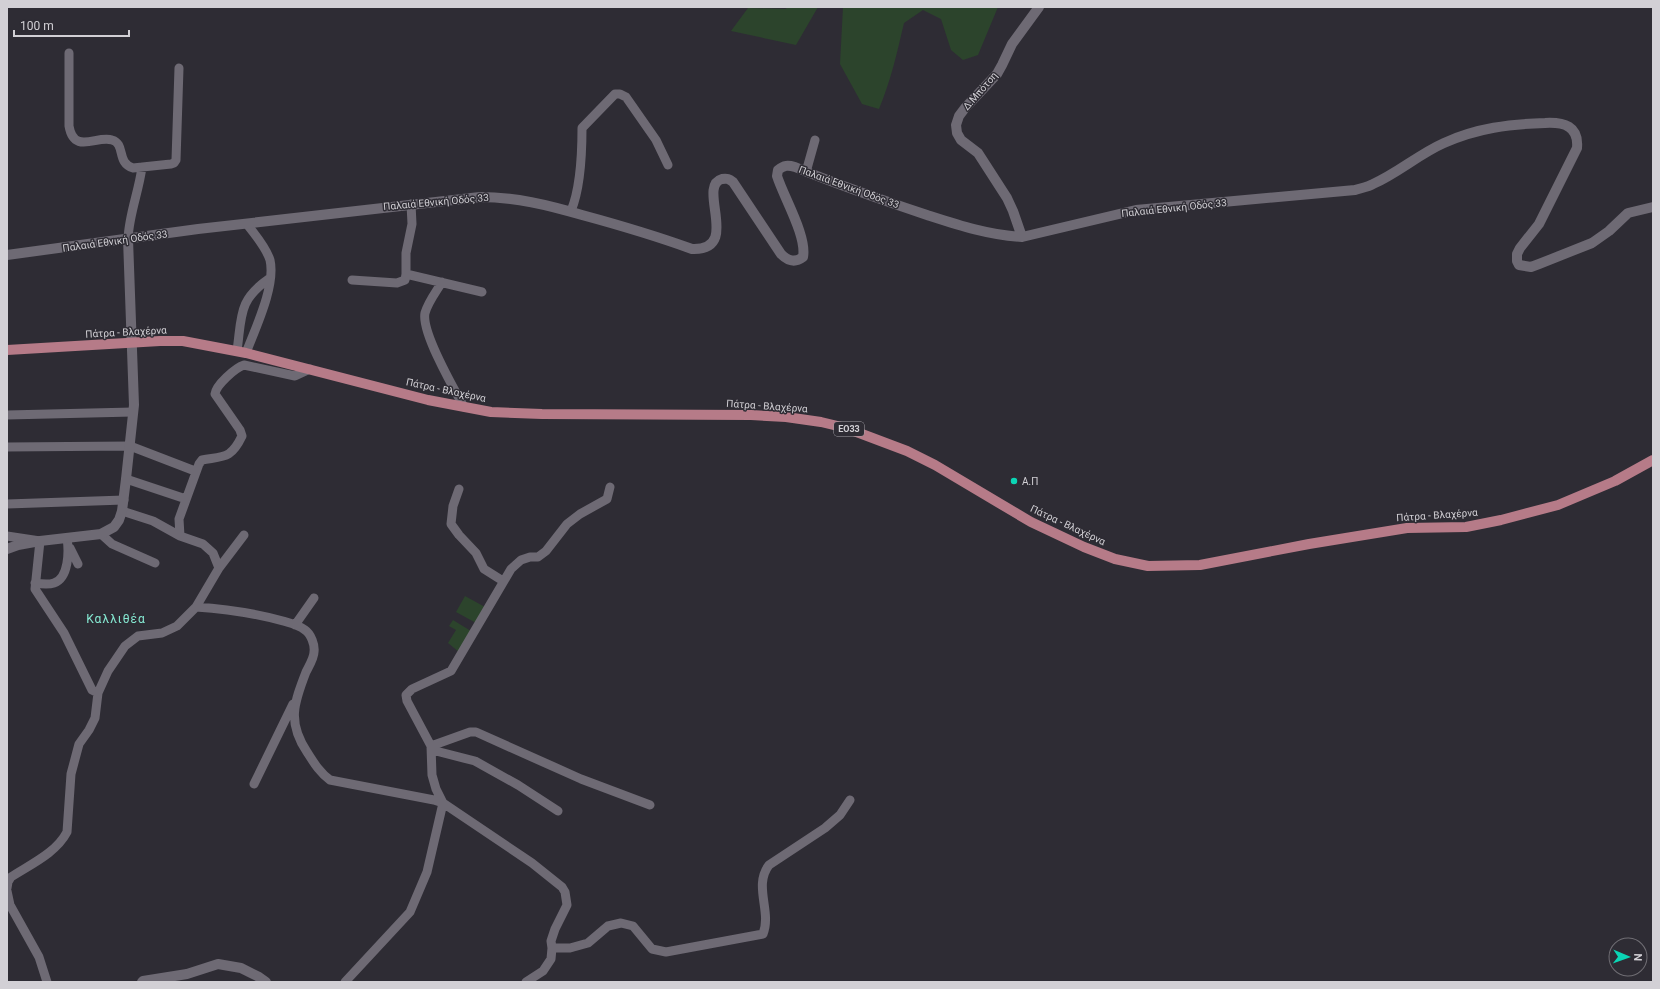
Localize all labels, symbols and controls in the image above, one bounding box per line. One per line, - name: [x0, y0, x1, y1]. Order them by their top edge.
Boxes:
- scale bar: [14, 12, 129, 38]
- text: 100 m: [20, 19, 54, 33]
- street label: Δ.Μπότση: [961, 70, 999, 112]
- street label: Παλαιά Εθνική Οδός 33: [797, 164, 901, 211]
- street label: Παλαιά Εθνική Οδός 33: [383, 192, 489, 213]
- street label: Παλαιά Εθνική Οδός 33: [1121, 197, 1227, 220]
- street label: Παλαιά Εθνική Οδός 33: [62, 228, 168, 255]
- street label: Πάτρα - Βλαχέρνα: [85, 324, 167, 340]
- street label: Πάτρα - Βλαχέρνα: [405, 376, 487, 404]
- street label: Πάτρα - Βλαχέρνα: [726, 398, 808, 414]
- road number: ΕΟ33: [834, 422, 864, 436]
- marker: Α.Π: [1009, 476, 1019, 486]
- place label: Α.Π: [1022, 476, 1038, 487]
- street label: Πάτρα - Βλαχέρνα: [1029, 503, 1108, 547]
- street label: Πάτρα - Βλαχέρνα: [1396, 507, 1478, 523]
- district label: Καλλιθέα: [86, 612, 146, 626]
- north arrow: [1608, 937, 1648, 977]
- text: N: [1631, 953, 1644, 962]

